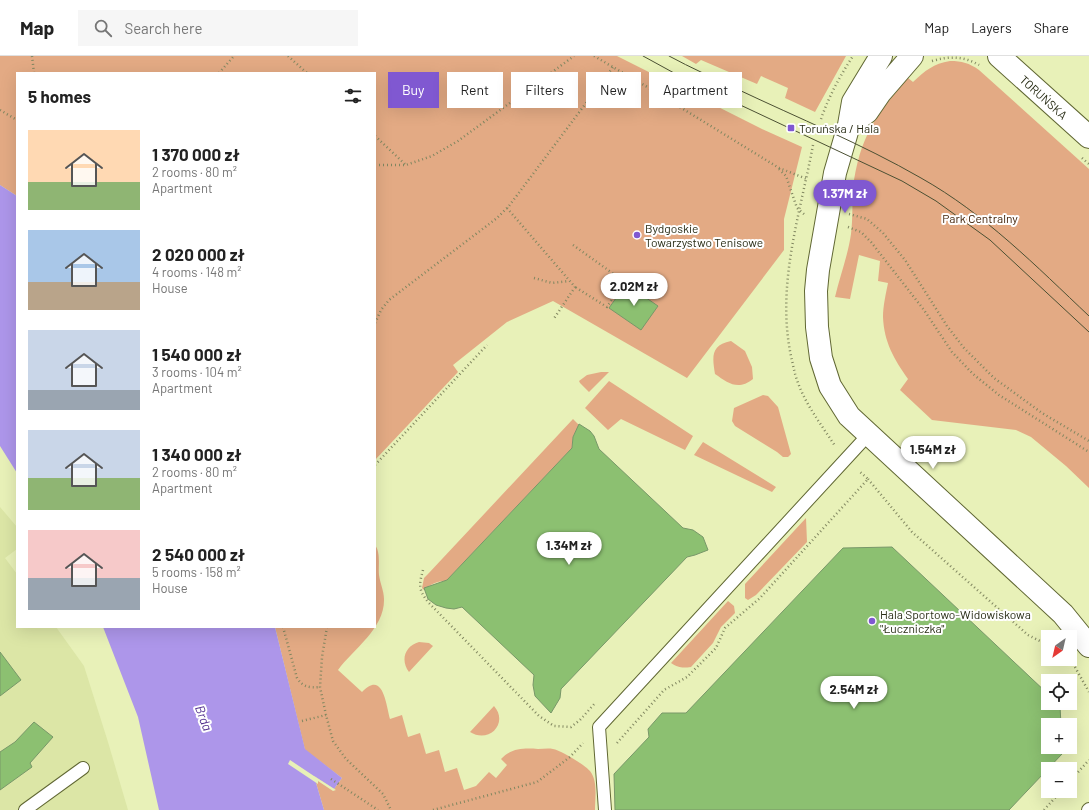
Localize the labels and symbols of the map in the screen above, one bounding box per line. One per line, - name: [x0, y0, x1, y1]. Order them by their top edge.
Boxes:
- street label: TORUŃSKA: [1017, 72, 1071, 122]
- place label: Toruńska / Hala: [799, 121, 879, 135]
- marker: Toruńska / Hala: [786, 123, 796, 133]
- pin: 1.37M zł: [804, 180, 886, 214]
- park label: Park Centralny: [942, 211, 1018, 225]
- place label: Bydgoskie Towarzystwo Tenisowe: [645, 221, 763, 249]
- marker: Bydgoskie Towarzystwo Tenisowe: [632, 230, 642, 240]
- pin: 2.02M zł: [593, 273, 675, 307]
- pin: 1.54M zł: [892, 436, 974, 470]
- pin: 1.34M zł: [528, 532, 610, 566]
- place label: Hala Sportowo-Widowiskowa "Łuczniczka": [880, 607, 1031, 635]
- marker: Hala Sportowo-Widowiskowa "Łuczniczka": [867, 616, 877, 626]
- north arrow: [1041, 630, 1077, 666]
- pin: 2.54M zł: [813, 676, 895, 710]
- water label: Brda: [192, 703, 216, 733]

